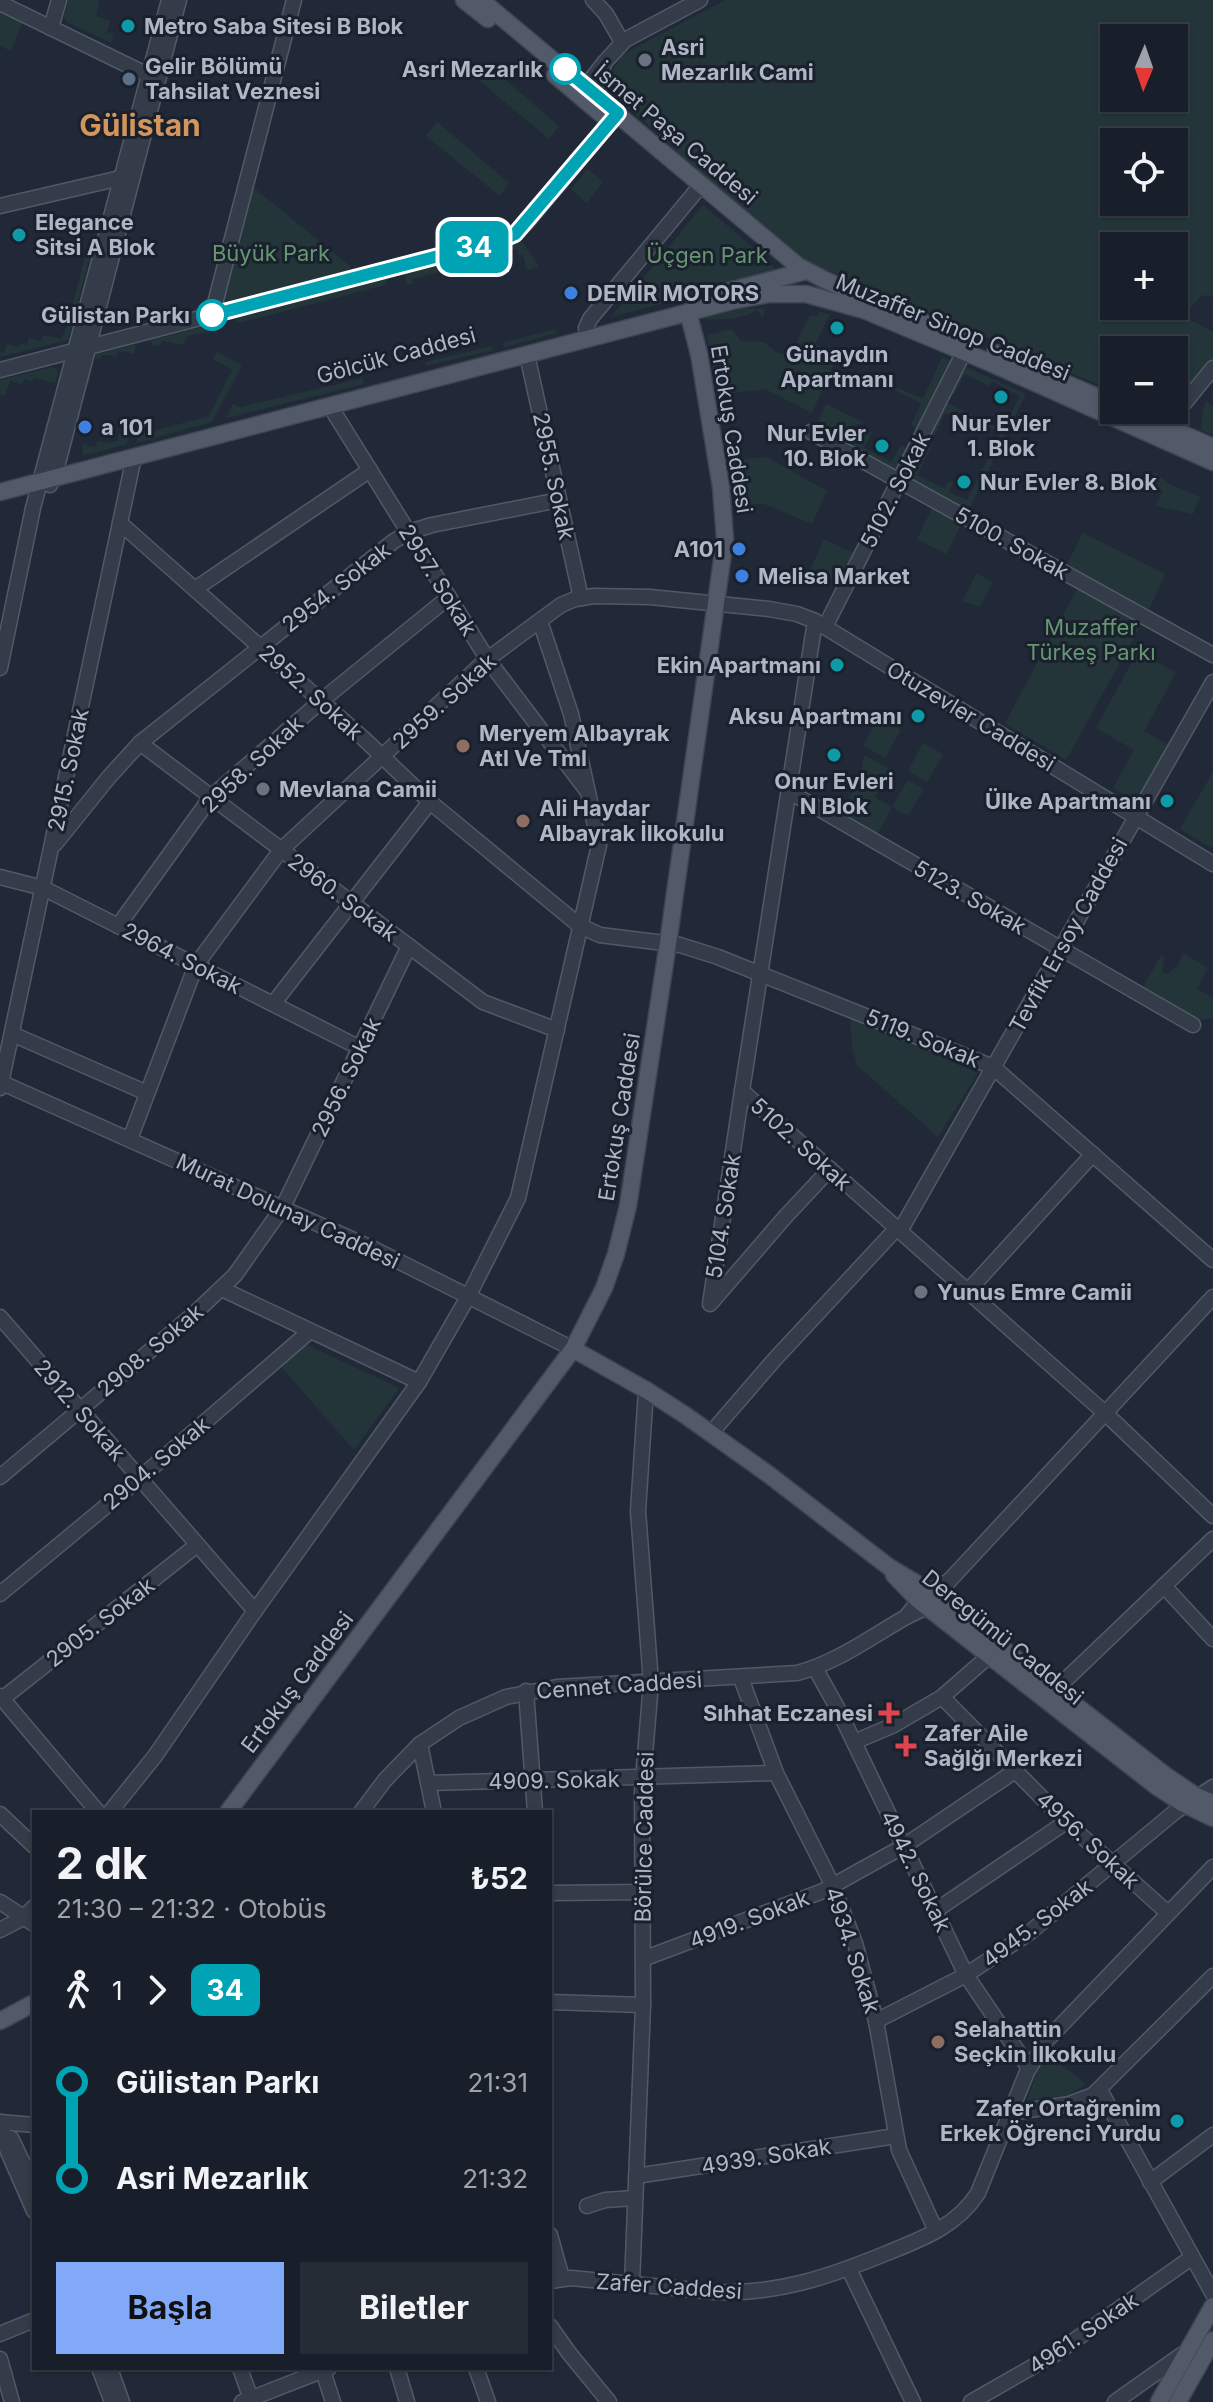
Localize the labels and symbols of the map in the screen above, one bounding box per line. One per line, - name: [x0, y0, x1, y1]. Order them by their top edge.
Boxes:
- place label: Metro Saba Sitesi B Blok: [144, 13, 404, 39]
- marker: Metro Saba Sitesi B Blok: [119, 17, 137, 35]
- north arrow: [1100, 24, 1188, 112]
- place label: Asri Mezarlık Cami: [661, 34, 814, 85]
- marker: Asri Mezarlık Cami: [636, 51, 654, 69]
- place label: Gelir Bölümü Tahsilat Veznesi: [145, 53, 320, 104]
- marker: Asri Mezarlık: [550, 54, 580, 84]
- place label: Asri Mezarlık: [402, 56, 543, 82]
- street label: İsmet Paşa Caddesi: [589, 58, 763, 210]
- marker: Gelir Bölümü Tahsilat Veznesi: [120, 70, 138, 88]
- district label: Gülistan: [79, 107, 201, 143]
- place label: Elegance Sitsi A Blok: [35, 209, 155, 260]
- line badge: 34: [438, 221, 510, 273]
- marker: Elegance Sitsi A Blok: [10, 226, 28, 244]
- park label: Büyük Park: [212, 240, 330, 266]
- park label: Üçgen Park: [646, 242, 768, 268]
- street label: Muzaffer Sinop Caddesi: [832, 268, 1074, 386]
- place label: DEMİR MOTORS: [587, 280, 759, 306]
- marker: DEMİR MOTORS: [562, 284, 580, 302]
- marker: Gülistan Parkı: [197, 300, 227, 330]
- place label: Gülistan Parkı: [41, 302, 190, 328]
- marker: Günaydın Apartmanı: [828, 319, 846, 337]
- street label: Gölcük Caddesi: [313, 321, 479, 389]
- place label: Günaydın Apartmanı: [780, 341, 894, 392]
- street label: Ertokuş Caddesi: [706, 343, 758, 515]
- marker: Nur Evler 1. Blok: [992, 388, 1010, 406]
- street label: 2955. Sokak: [528, 410, 580, 542]
- place label: Nur Evler 1. Blok: [951, 410, 1051, 461]
- place label: a 101: [101, 414, 153, 440]
- marker: a 101: [76, 418, 94, 436]
- place label: Nur Evler 10. Blok: [767, 420, 866, 471]
- street label: 5102. Sokak: [855, 428, 935, 552]
- marker: Nur Evler 10. Blok: [873, 437, 891, 455]
- place label: Nur Evler 8. Blok: [980, 469, 1157, 495]
- marker: Nur Evler 8. Blok: [955, 473, 973, 491]
- street label: 5100. Sokak: [951, 501, 1073, 585]
- street label: 2957. Sokak: [393, 519, 483, 641]
- place label: A101: [674, 536, 723, 562]
- street label: 2954. Sokak: [277, 537, 395, 637]
- marker: A101: [730, 540, 748, 558]
- place label: Melisa Market: [758, 563, 910, 589]
- marker: Melisa Market: [733, 567, 751, 585]
- park label: Muzaffer Türkeş Parkı: [1026, 614, 1156, 665]
- street label: 2952. Sokak: [254, 639, 368, 745]
- street label: 2959. Sokak: [387, 648, 501, 754]
- place label: Ekin Apartmanı: [657, 652, 821, 678]
- marker: Ekin Apartmanı: [828, 656, 846, 674]
- street label: Otuzevler Caddesi: [882, 656, 1060, 776]
- place label: Aksu Apartmanı: [728, 703, 902, 729]
- street label: 2915. Sokak: [42, 706, 94, 834]
- marker: Aksu Apartmanı: [909, 707, 927, 725]
- street label: 2958. Sokak: [196, 710, 308, 818]
- place label: Meryem Albayrak Atl Ve Tml: [479, 720, 670, 771]
- marker: Meryem Albayrak Atl Ve Tml: [454, 737, 472, 755]
- marker: Onur Evleri N Blok: [825, 746, 843, 764]
- place label: Onur Evleri N Blok: [774, 768, 894, 819]
- place label: Mevlana Camii: [279, 776, 437, 802]
- marker: Mevlana Camii: [254, 780, 272, 798]
- place label: Ülke Apartmanı: [985, 788, 1151, 814]
- marker: Ülke Apartmanı: [1158, 792, 1176, 810]
- place label: Ali Haydar Albayrak İlkokulu: [539, 795, 725, 846]
- marker: Ali Haydar Albayrak İlkokulu: [514, 812, 532, 830]
- street label: Tevfik Ersoy Caddesi: [1004, 833, 1132, 1037]
- street label: 2960. Sokak: [283, 847, 403, 947]
- street label: 5123. Sokak: [909, 854, 1031, 940]
- street label: 2964. Sokak: [118, 917, 246, 999]
- street label: 5119. Sokak: [862, 1003, 984, 1073]
- street label: 2956. Sokak: [306, 1013, 386, 1141]
- street label: Ertokuş Caddesi: [593, 1031, 645, 1203]
- street label: 5102. Sokak: [746, 1092, 856, 1196]
- street label: Murat Dolunay Caddesi: [172, 1148, 404, 1274]
- street label: 5104. Sokak: [700, 1152, 746, 1280]
- place label: Yunus Emre Camii: [937, 1279, 1132, 1305]
- marker: Yunus Emre Camii: [912, 1283, 930, 1301]
- street label: 2908. Sokak: [92, 1298, 208, 1402]
- street label: 2912. Sokak: [29, 1354, 131, 1466]
- street label: 2904. Sokak: [98, 1411, 214, 1515]
- street label: Deregümü Caddesi: [917, 1564, 1089, 1710]
- street label: 2905. Sokak: [41, 1572, 159, 1672]
- street label: Ertokuş Caddesi: [235, 1606, 359, 1758]
- street label: Cennet Caddesi: [535, 1666, 703, 1704]
- place label: Sıhhat Eczanesi: [703, 1700, 873, 1726]
- marker: Sıhhat Eczanesi: [880, 1704, 898, 1722]
- place label: Zafer Aile Sağlğı Merkezi: [924, 1720, 1083, 1771]
- marker: Zafer Aile Sağlğı Merkezi: [895, 1735, 917, 1757]
- street label: Börülce Caddesi: [630, 1751, 658, 1923]
- street label: 4909. Sokak: [488, 1766, 620, 1794]
- street label: 4956. Sokak: [1031, 1786, 1145, 1894]
- street label: 4942. Sokak: [875, 1806, 957, 1936]
- street label: 4945. Sokak: [977, 1873, 1097, 1973]
- street label: 4919. Sokak: [685, 1884, 813, 1954]
- street label: 4934. Sokak: [820, 1884, 886, 2016]
- place label: Selahattin Seçkin İlkokulu: [954, 2016, 1116, 2067]
- marker: Selahattin Seçkin İlkokulu: [929, 2033, 947, 2051]
- place label: Zafer Ortağrenim Erkek Öğrenci Yurdu: [940, 2095, 1161, 2146]
- marker: Zafer Ortağrenim Erkek Öğrenci Yurdu: [1168, 2112, 1186, 2130]
- street label: 4939. Sokak: [699, 2133, 833, 2179]
- street label: Zafer Caddesi: [595, 2268, 743, 2304]
- street label: 4961. Sokak: [1023, 2287, 1143, 2379]

